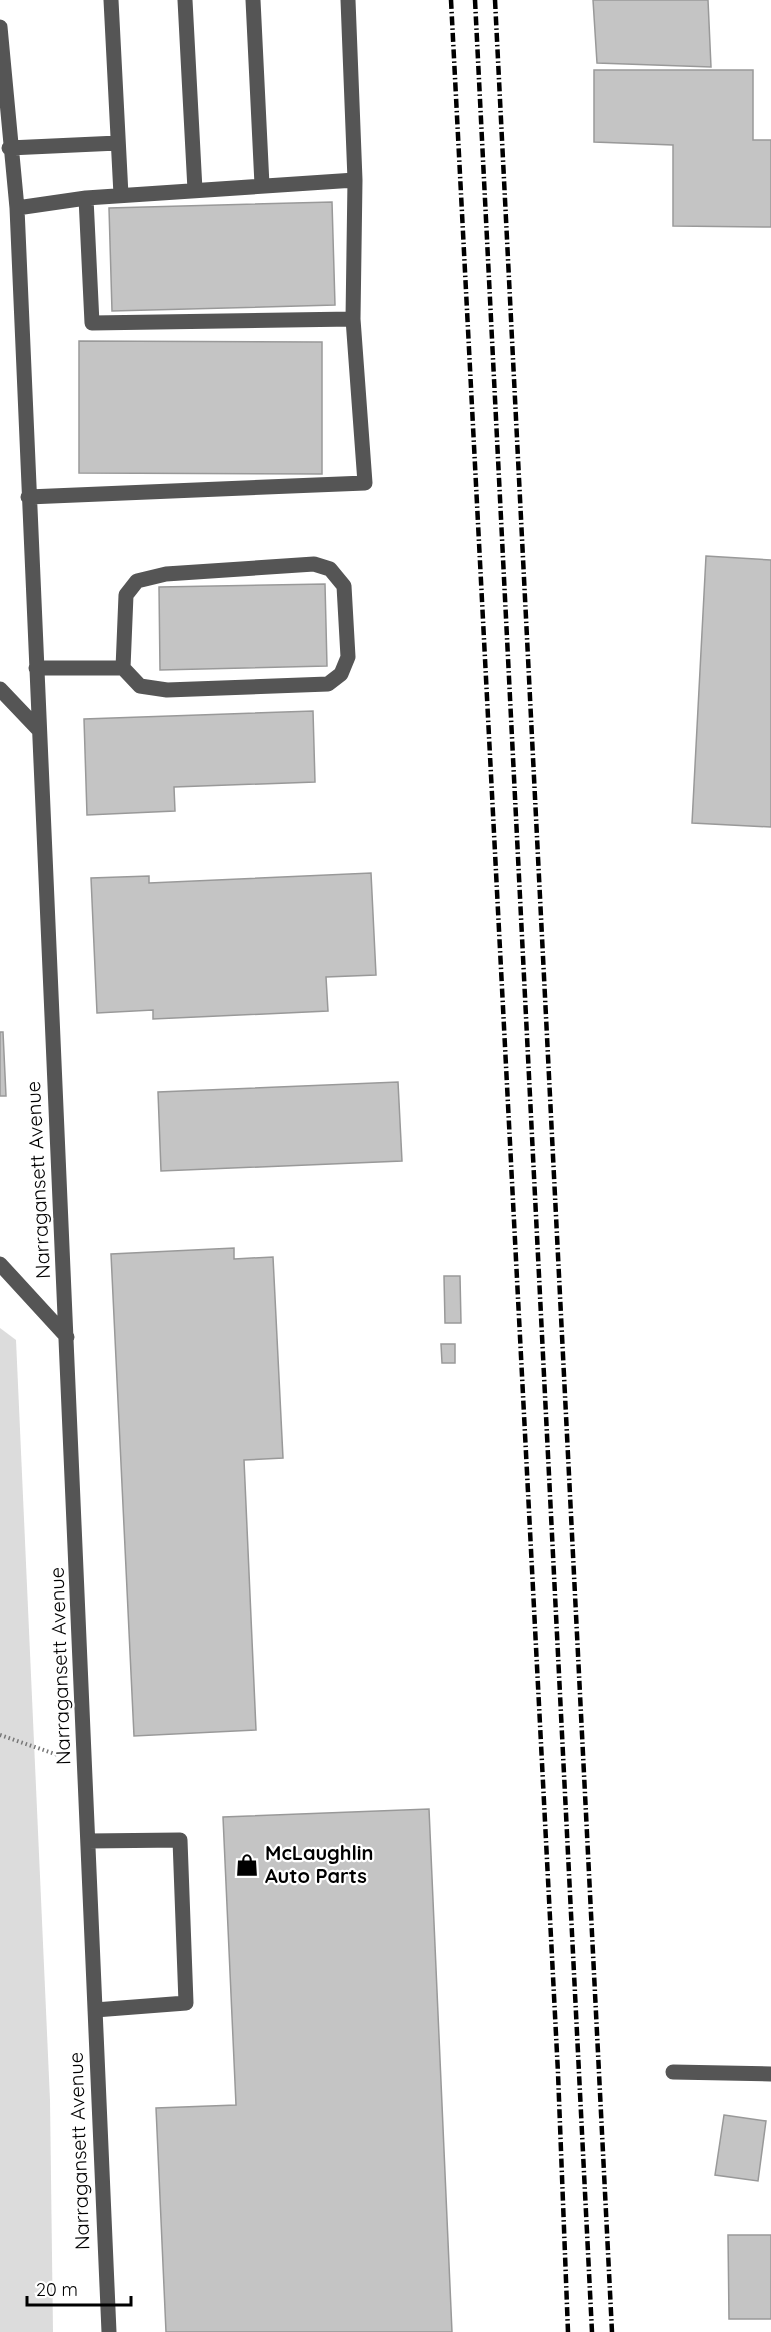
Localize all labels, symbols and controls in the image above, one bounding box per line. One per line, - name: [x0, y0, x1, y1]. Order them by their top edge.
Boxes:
- street label: Narragansett Avenue: [20, 1080, 55, 1280]
- street label: Narragansett Avenue: [44, 1567, 75, 1765]
- place label: McLaughlin Auto Parts: [265, 1840, 373, 1888]
- shop icon: McLaughlin Auto Parts: [234, 1852, 260, 1878]
- street label: Narragansett Avenue: [63, 2052, 94, 2250]
- scale bar: [27, 2269, 130, 2307]
- text: 20 m: [36, 2278, 78, 2301]

